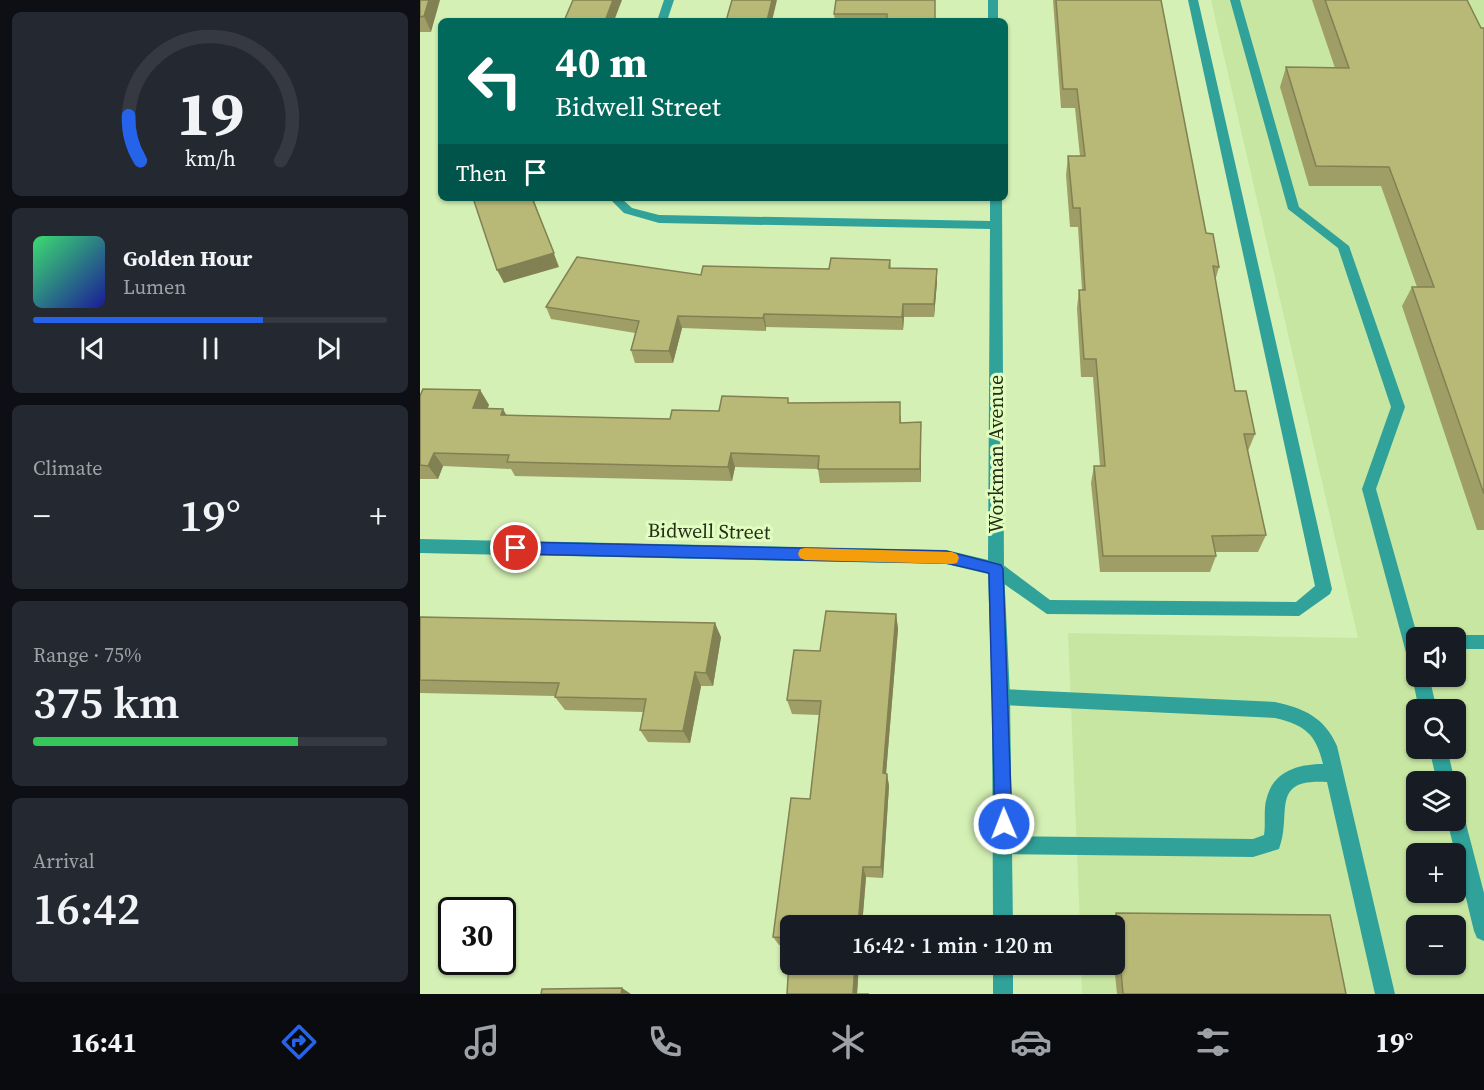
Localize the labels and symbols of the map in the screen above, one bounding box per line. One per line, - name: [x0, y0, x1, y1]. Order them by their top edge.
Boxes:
- street label: Workman Avenue: [982, 375, 1010, 533]
- street label: Bidwell Street: [647, 516, 771, 546]
- pin: [490, 522, 541, 573]
- position arrow: [972, 792, 1036, 856]
- speed limit sign: 30: [438, 897, 516, 975]

